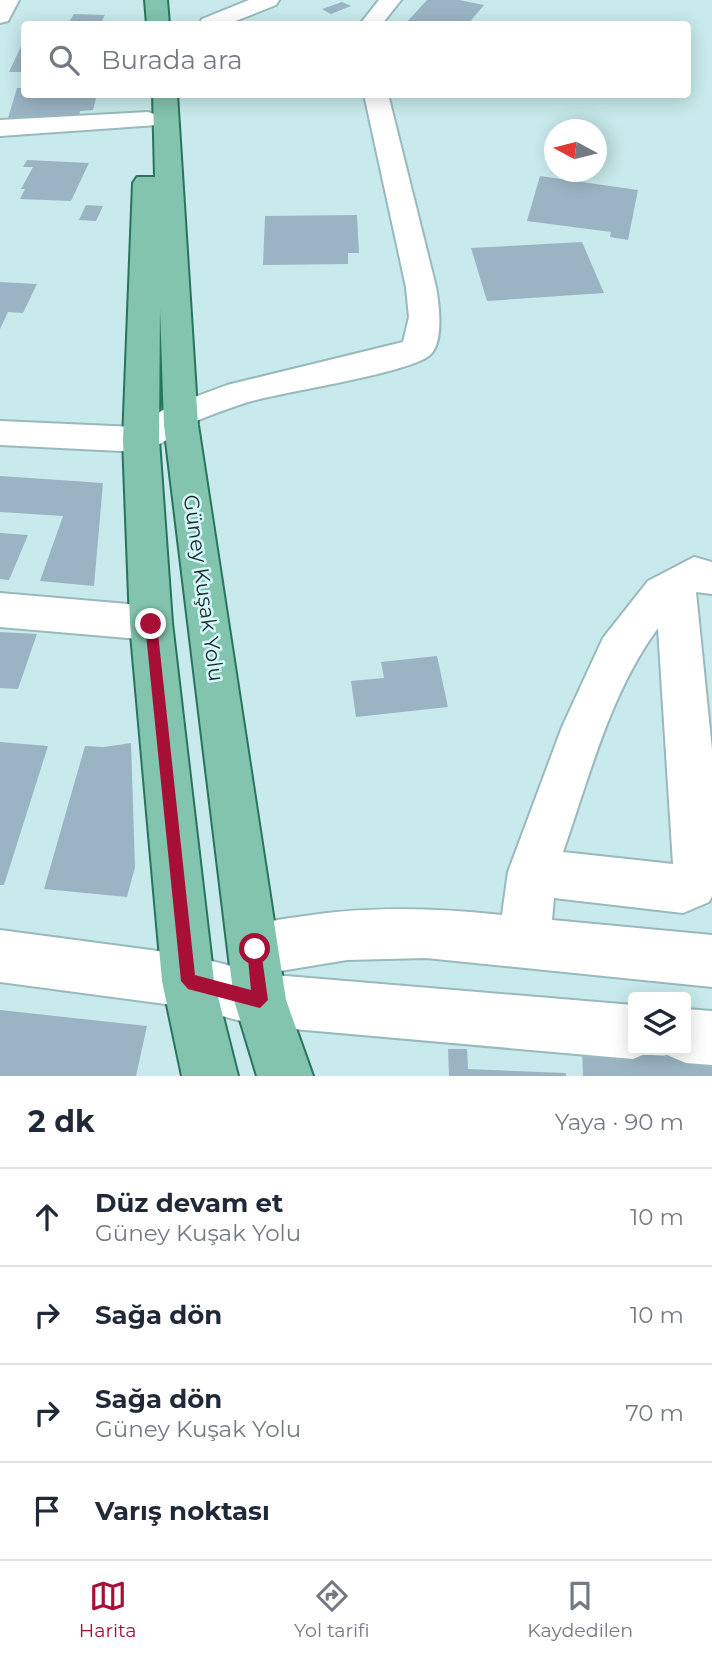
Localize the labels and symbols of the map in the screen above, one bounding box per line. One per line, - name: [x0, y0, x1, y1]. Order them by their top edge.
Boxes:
- north arrow: [544, 119, 607, 182]
- street label: Güney Kuşak Yolu: [179, 493, 229, 683]
- route end: [135, 608, 166, 639]
- route start: [239, 933, 270, 964]

